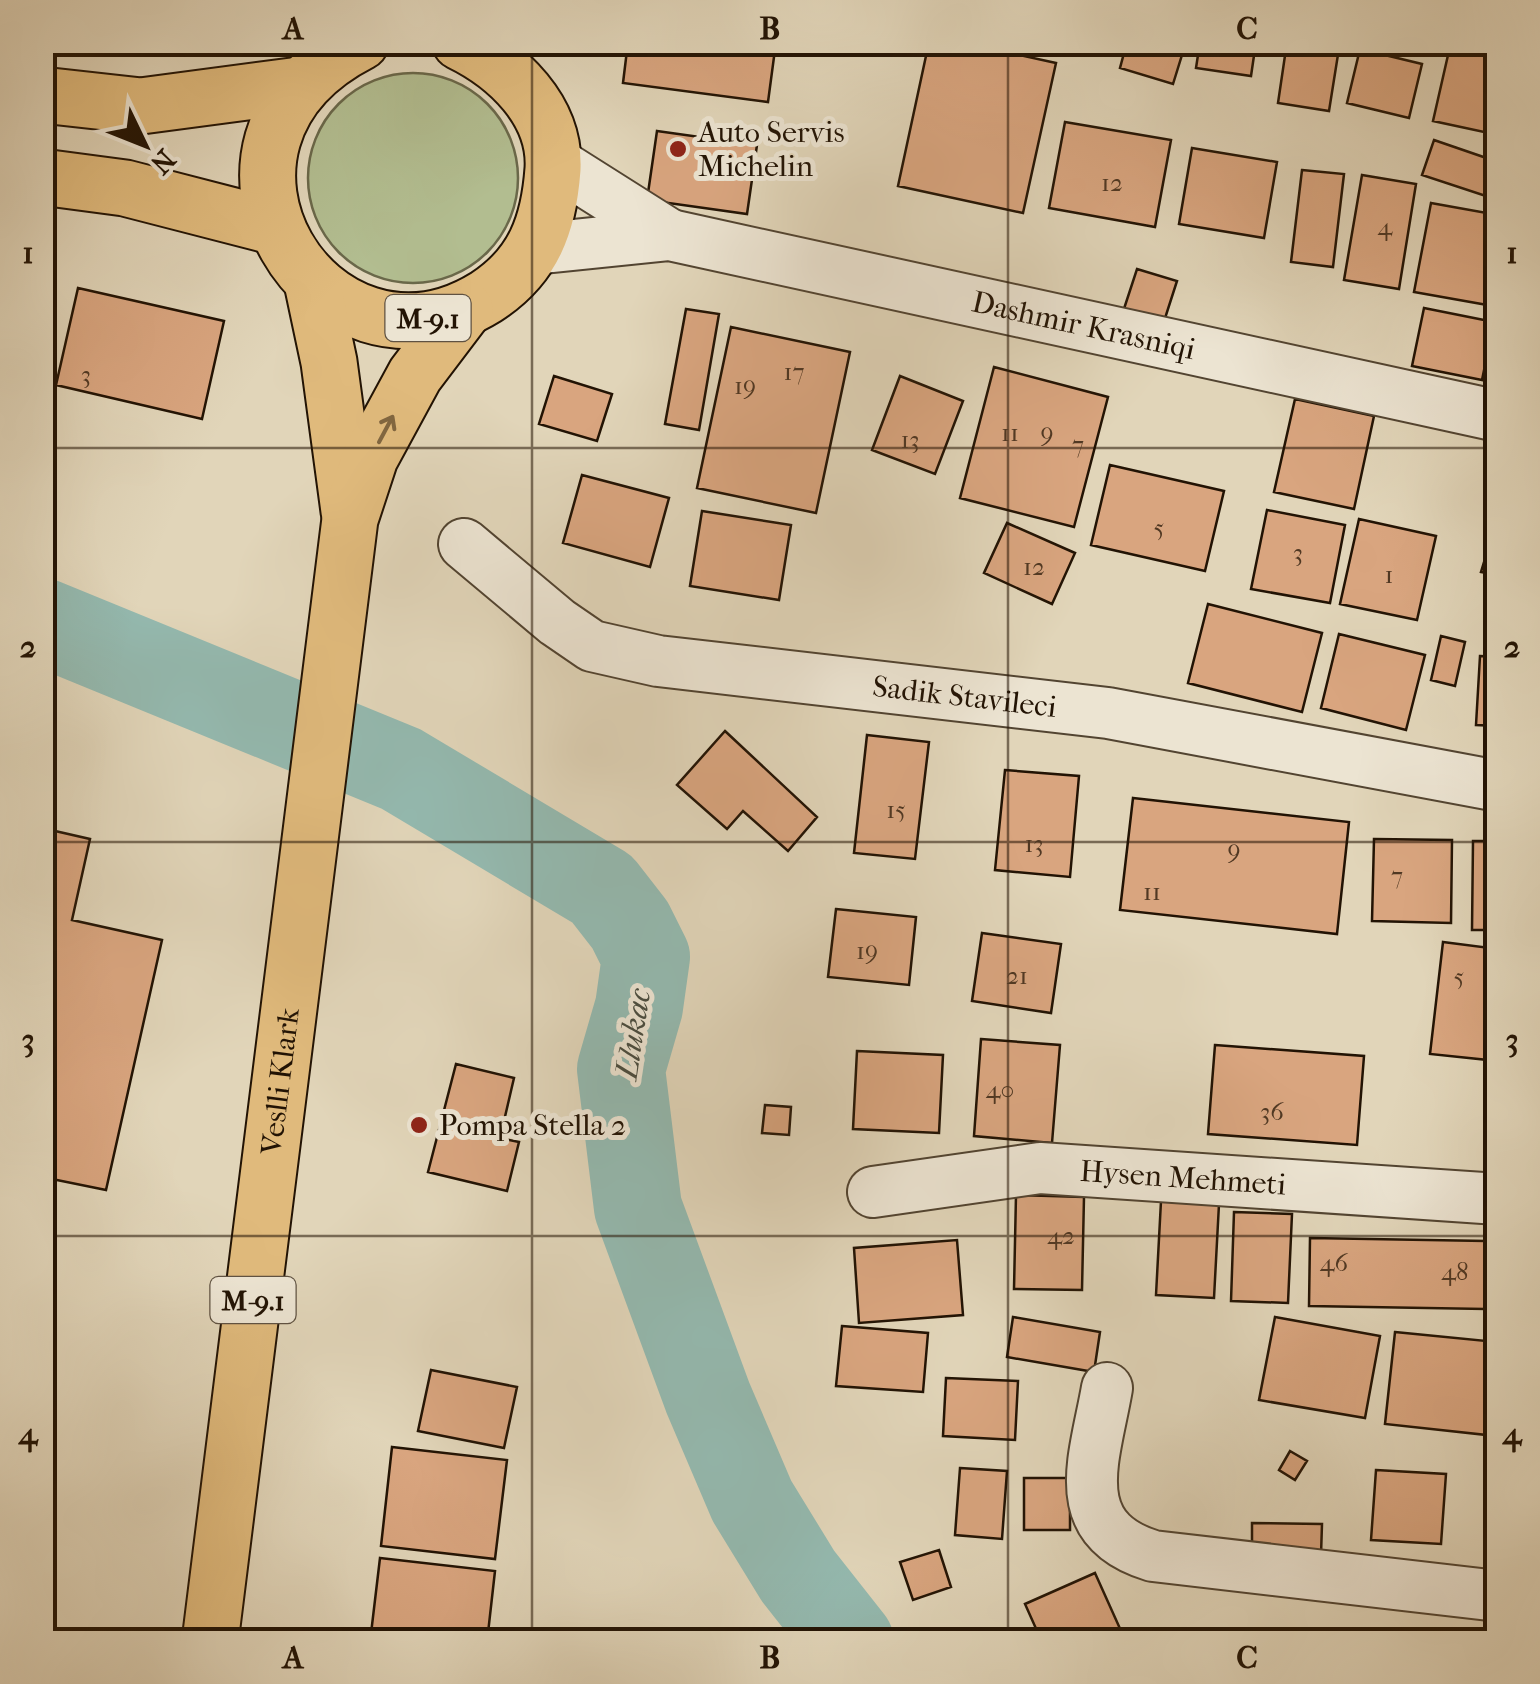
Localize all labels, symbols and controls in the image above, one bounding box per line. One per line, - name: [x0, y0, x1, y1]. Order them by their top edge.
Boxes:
- text: A: [281, 10, 305, 47]
- text: B: [760, 10, 780, 47]
- text: C: [1236, 10, 1258, 47]
- north arrow: [95, 95, 195, 195]
- place label: Auto Servis Michelin: [697, 115, 844, 184]
- marker: Auto Servis Michelin: [667, 138, 689, 160]
- text: N: [143, 143, 182, 181]
- house number: 12: [1101, 168, 1123, 197]
- house number: 4: [1378, 212, 1394, 241]
- text: 1: [22, 234, 34, 271]
- text: 1: [1506, 234, 1518, 271]
- street label: Dashmir Krasniqi: [969, 284, 1199, 367]
- road number: M-9.1: [386, 295, 470, 341]
- house number: 17: [784, 357, 804, 386]
- house number: 3: [81, 360, 91, 389]
- house number: 19: [734, 371, 756, 400]
- one-way arrow: [377, 415, 396, 444]
- house number: 11: [1001, 418, 1019, 447]
- house number: 9: [1040, 418, 1054, 447]
- house number: 13: [900, 425, 920, 454]
- house number: 7: [1072, 430, 1084, 459]
- house number: 5: [1154, 513, 1164, 542]
- house number: 3: [1293, 538, 1303, 567]
- house number: 12: [1023, 552, 1045, 581]
- house number: 1: [1385, 560, 1393, 589]
- text: 2: [20, 628, 36, 665]
- text: 2: [1504, 628, 1520, 665]
- street label: Sadik Stavileci: [871, 668, 1059, 724]
- house number: 15: [886, 795, 906, 824]
- house number: 13: [1024, 829, 1044, 858]
- house number: 9: [1227, 835, 1241, 864]
- house number: 7: [1391, 861, 1403, 890]
- house number: 11: [1143, 877, 1161, 906]
- house number: 19: [856, 936, 878, 965]
- house number: 21: [1006, 961, 1028, 990]
- house number: 5: [1454, 962, 1464, 991]
- water label: Llukac: [607, 985, 659, 1084]
- street label: Veslli Klark: [253, 1005, 306, 1158]
- text: 3: [21, 1021, 35, 1058]
- text: 3: [1505, 1021, 1519, 1058]
- house number: 40: [986, 1075, 1014, 1104]
- house number: 36: [1260, 1097, 1284, 1126]
- place label: Pompa Stella 2: [439, 1108, 626, 1143]
- marker: Pompa Stella 2: [408, 1114, 430, 1136]
- street label: Hysen Mehmeti: [1079, 1153, 1287, 1202]
- house number: 42: [1047, 1221, 1075, 1250]
- house number: 46: [1320, 1248, 1349, 1277]
- house number: 48: [1441, 1257, 1469, 1286]
- road number: M-9.1: [210, 1277, 296, 1323]
- text: 4: [18, 1415, 40, 1453]
- text: 4: [1502, 1415, 1524, 1453]
- text: A: [281, 1639, 305, 1676]
- text: B: [760, 1639, 780, 1676]
- text: C: [1236, 1639, 1258, 1676]

